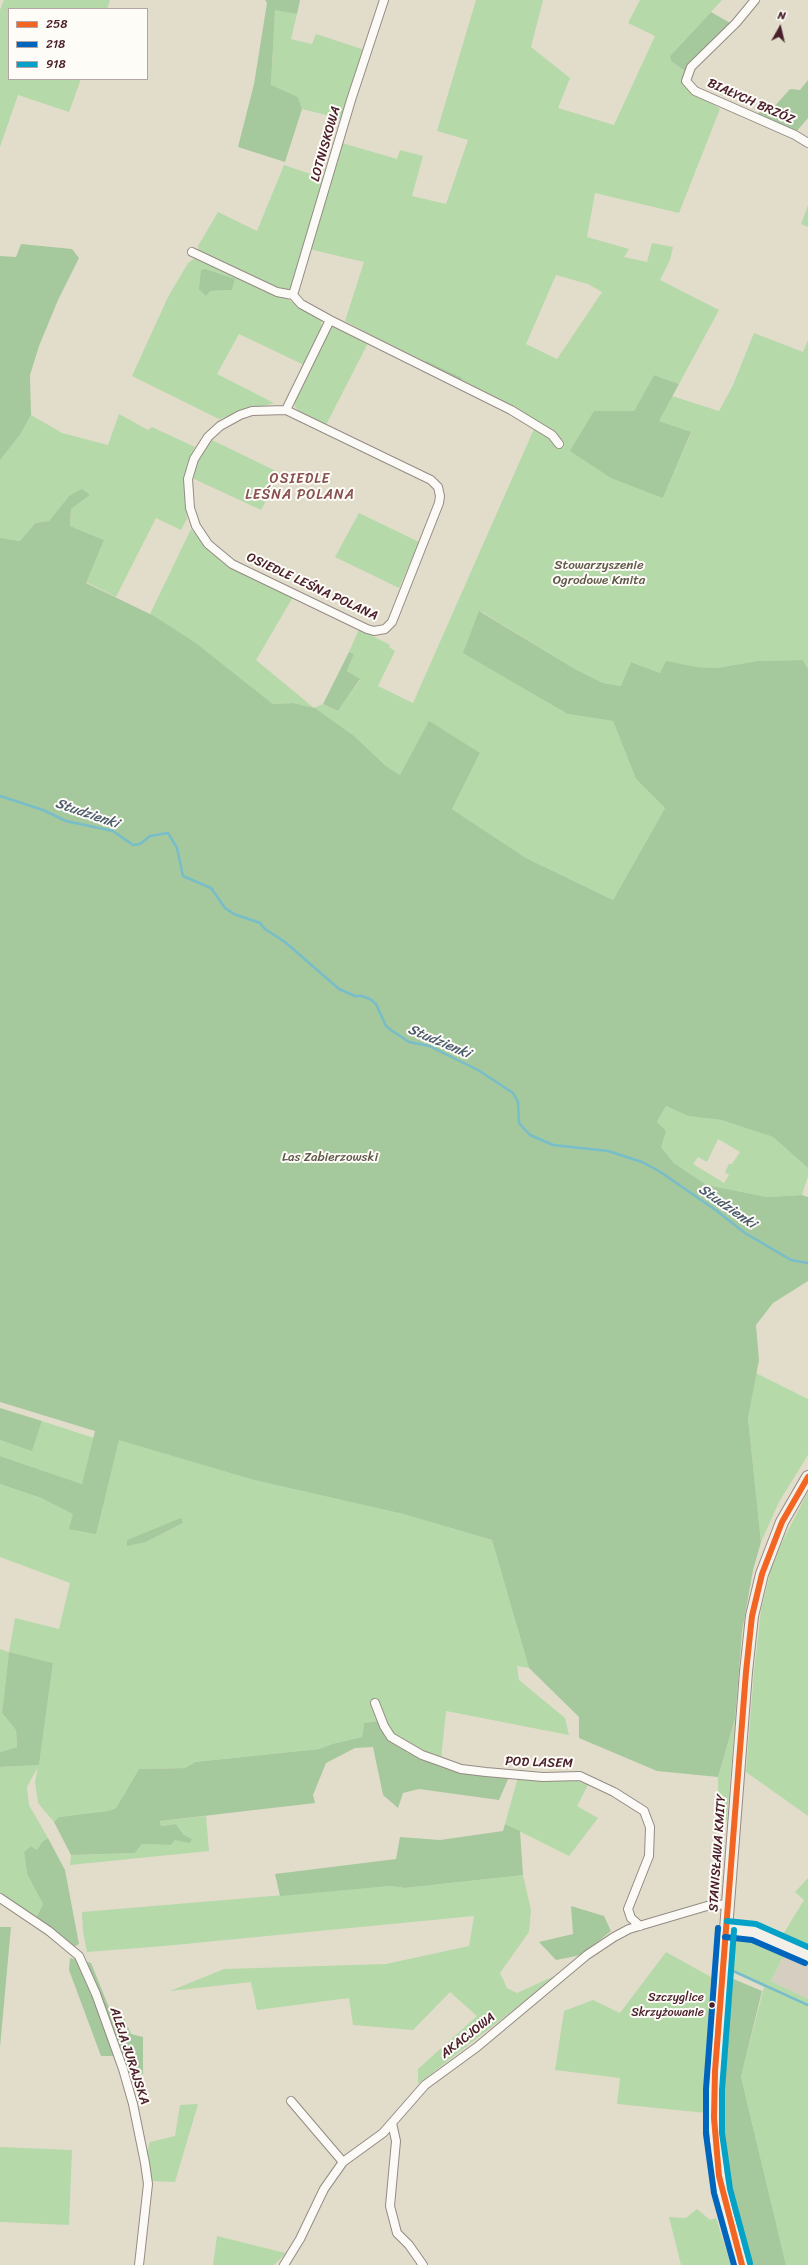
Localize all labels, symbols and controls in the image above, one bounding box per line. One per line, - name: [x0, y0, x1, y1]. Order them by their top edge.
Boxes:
- text: N: [777, 6, 787, 26]
- legend: [8, 8, 148, 80]
- north arrow: [760, 8, 800, 48]
- text: 258: [46, 13, 68, 35]
- text: 218: [46, 33, 65, 55]
- text: 918: [46, 53, 66, 75]
- street label: BIAŁYCH BRZÓZ: [705, 76, 797, 128]
- street label: LOTNISKOWA: [308, 104, 344, 184]
- district label: OSIEDLE LEŚNA POLANA: [245, 471, 355, 504]
- street label: OSIEDLE LEŚNA POLANA: [244, 550, 380, 624]
- park label: Stowarzyszenie Ogrodowe Kmita: [553, 558, 645, 589]
- water label: Studzienki: [53, 795, 121, 833]
- water label: Studzienki: [405, 1021, 473, 1063]
- park label: Las Zabierzowski: [282, 1150, 378, 1166]
- water label: Studzienki: [695, 1181, 759, 1233]
- street label: POD LASEM: [505, 1754, 573, 1772]
- street label: STANISŁAWA KMITY: [706, 1794, 730, 1912]
- place label: Szczyglice Skrzyżowanie: [631, 1991, 704, 2019]
- marker: Szczyglice Skrzyżowanie: [707, 2000, 717, 2010]
- street label: ALEJA JURAJSKA: [106, 2005, 152, 2107]
- street label: AKACJOWA: [438, 2010, 498, 2062]

